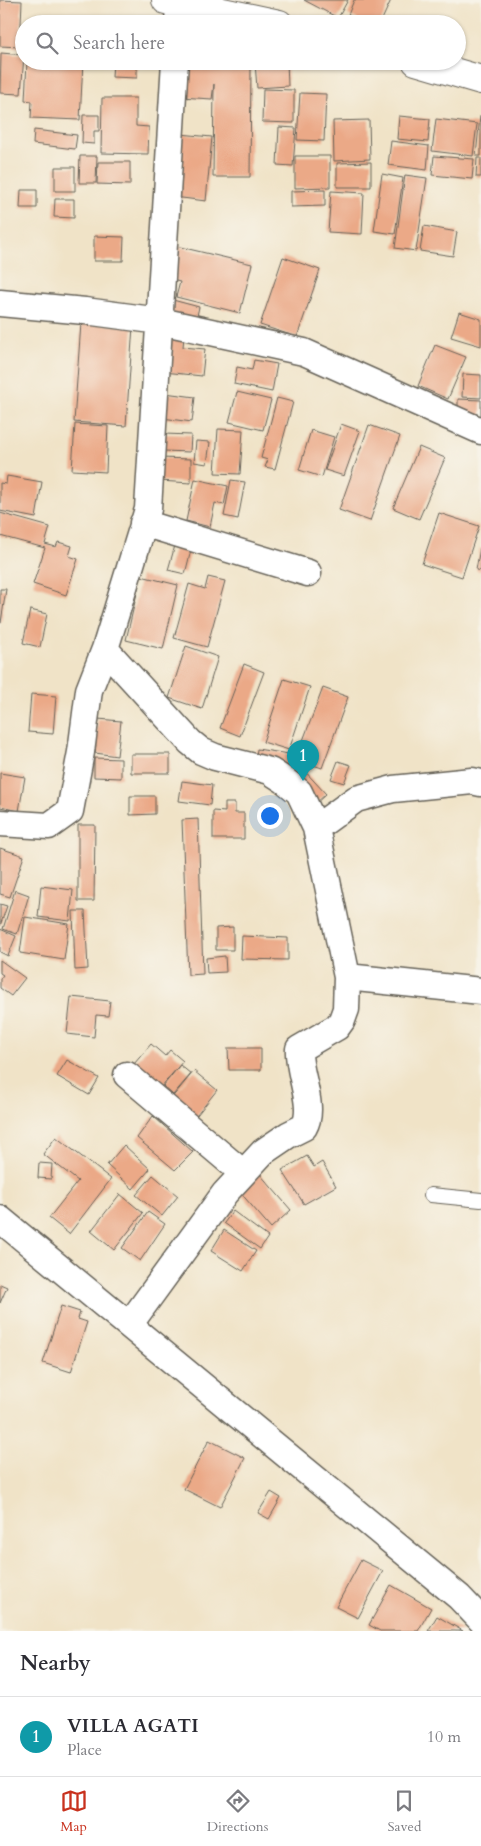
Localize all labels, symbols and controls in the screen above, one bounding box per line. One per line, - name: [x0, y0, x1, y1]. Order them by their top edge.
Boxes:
- search box: [15, 15, 466, 70]
- icon: search: [33, 29, 61, 57]
- text: Search here: [73, 30, 165, 56]
- pin: 1: [287, 740, 319, 781]
- your location: [257, 803, 283, 829]
- text: Nearby: [20, 1649, 91, 1678]
- text: VILLA AGATI: [67, 1713, 198, 1739]
- text: 1: [32, 1726, 40, 1748]
- text: 10 m: [427, 1726, 461, 1748]
- text: Place: [67, 1739, 102, 1761]
- tab: Map: [60, 1787, 88, 1836]
- tab: Directions: [207, 1787, 268, 1836]
- tab: Saved: [387, 1787, 421, 1836]

